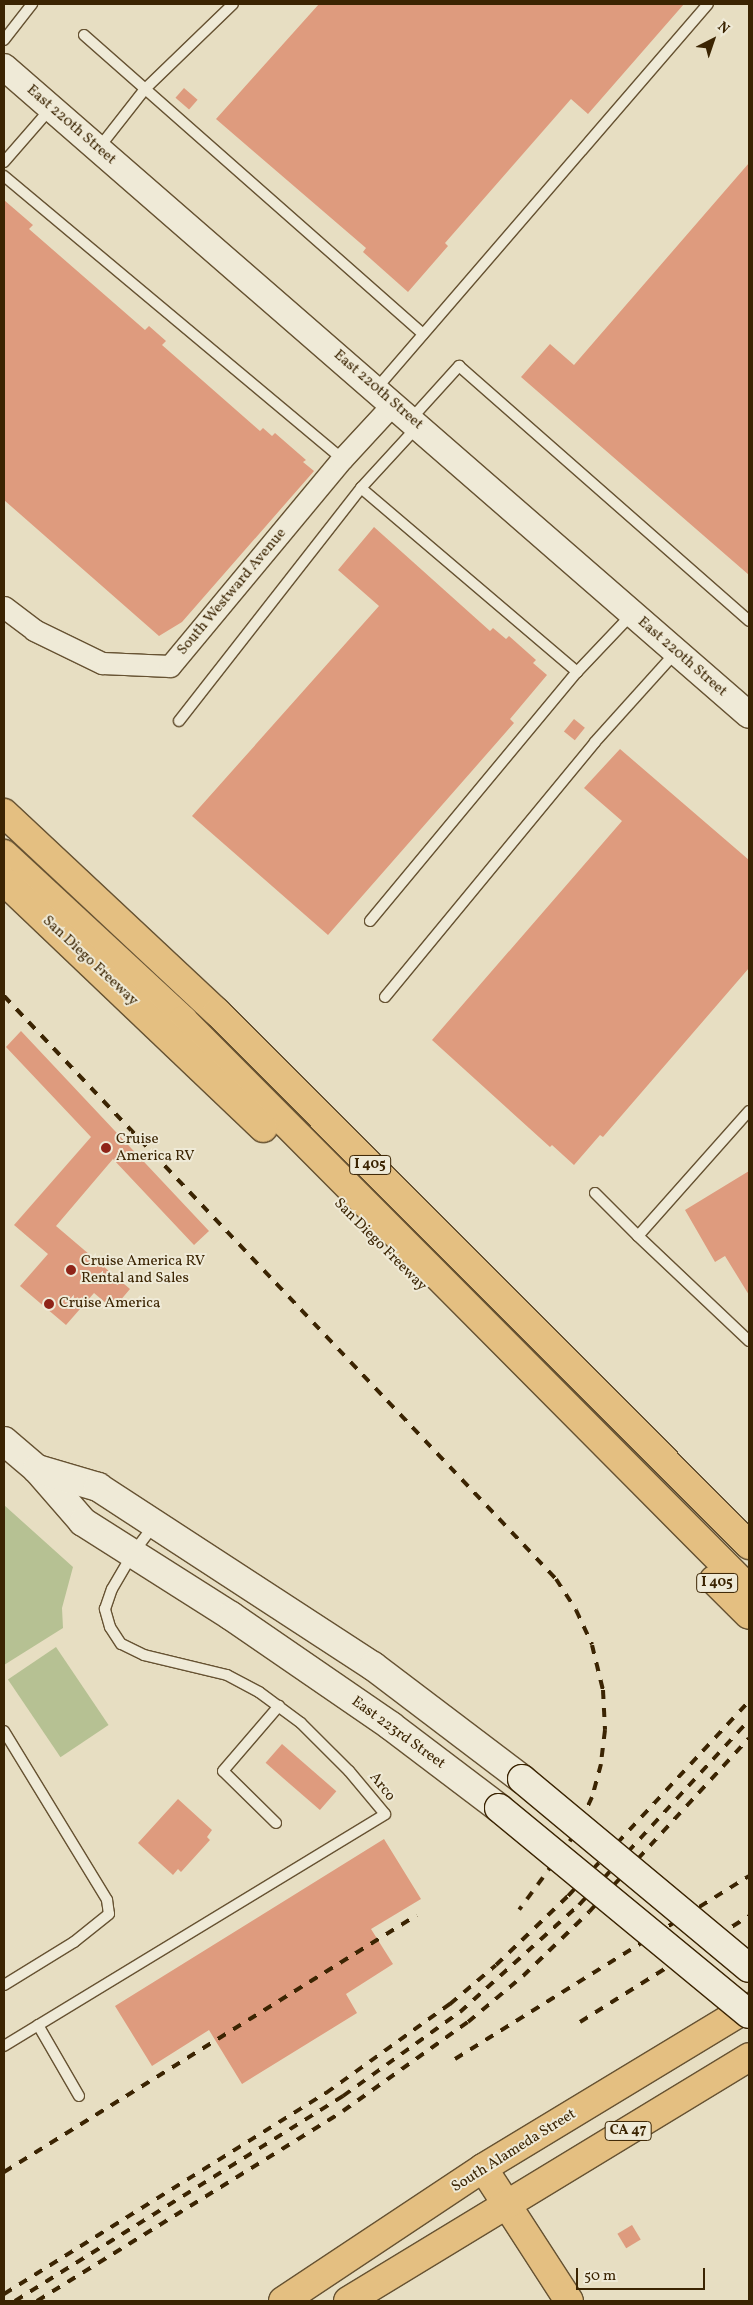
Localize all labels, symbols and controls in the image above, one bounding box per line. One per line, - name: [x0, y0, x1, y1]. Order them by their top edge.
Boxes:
- north arrow: [688, 15, 738, 65]
- text: N: [713, 18, 733, 39]
- street label: East 220th Street: [23, 81, 119, 169]
- street label: East 220th Street: [330, 346, 426, 434]
- street label: South Westward Avenue: [174, 525, 290, 659]
- street label: East 220th Street: [634, 613, 730, 701]
- street label: San Diego Freeway: [39, 912, 141, 1010]
- place label: Cruise America RV: [116, 1130, 194, 1165]
- marker: Cruise America RV: [100, 1142, 112, 1154]
- road number: I 405: [349, 1154, 391, 1176]
- street label: San Diego Freeway: [330, 1195, 430, 1295]
- place label: Cruise America RV Rental and Sales: [81, 1252, 205, 1287]
- marker: Cruise America RV Rental and Sales: [65, 1264, 77, 1276]
- place label: Cruise America: [59, 1295, 161, 1313]
- marker: Cruise America: [43, 1298, 55, 1310]
- road number: I 405: [696, 1572, 738, 1595]
- street label: East 223rd Street: [348, 1693, 448, 1773]
- street label: Arco: [365, 1769, 399, 1805]
- street label: South Alameda Street: [449, 2105, 579, 2197]
- road number: CA 47: [604, 2120, 652, 2142]
- scale bar: [578, 2258, 707, 2290]
- text: 50 m: [584, 2266, 616, 2287]

